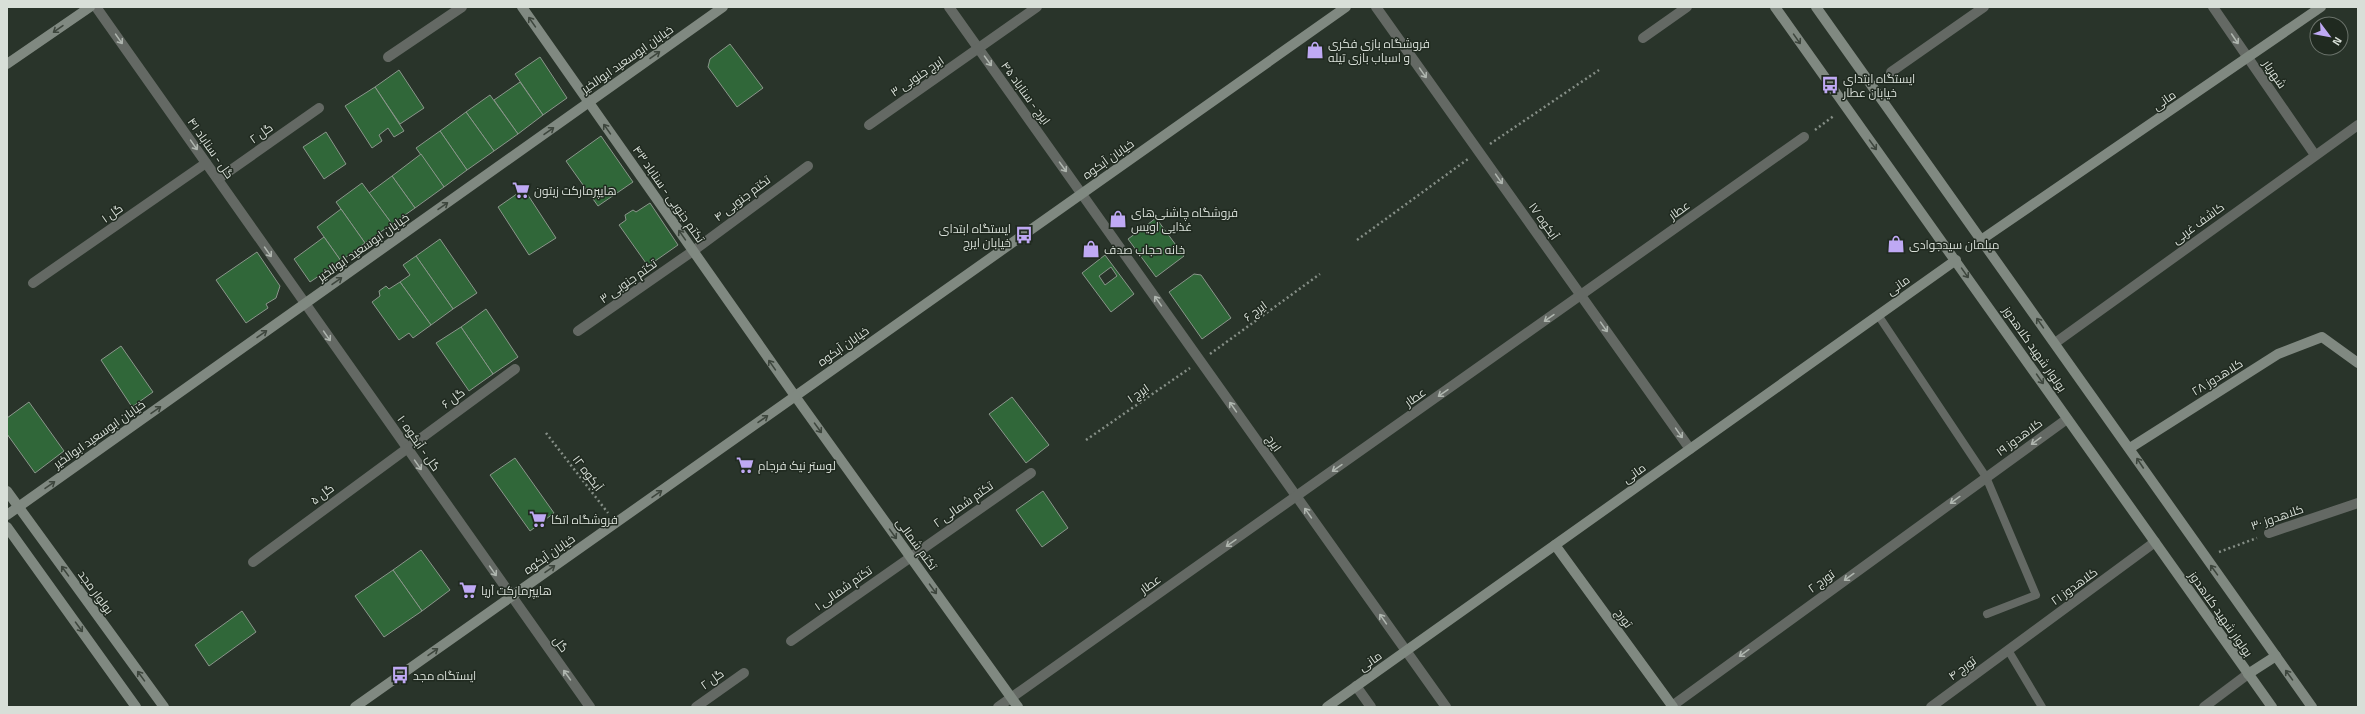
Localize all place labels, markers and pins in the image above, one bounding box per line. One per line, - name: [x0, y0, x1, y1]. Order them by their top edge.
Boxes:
- place label: فروشگاه بازی فکری و اسباب بازی تیله: [1328, 34, 1430, 67]
- shop icon: فروشگاه بازی فکری و اسباب بازی تیله: [1305, 40, 1325, 60]
- place label: ایستگاه ابتدای خیابان عطار: [1842, 69, 1915, 102]
- bus stop icon: ایستگاه ابتدای خیابان عطار: [1820, 75, 1840, 95]
- supermarket icon: هایپرمارکت زیتون: [511, 180, 531, 200]
- place label: هایپرمارکت زیتون: [534, 181, 617, 200]
- place label: فروشگاه چاشنی‌های غذایی اویس: [1131, 203, 1238, 236]
- shop icon: فروشگاه چاشنی‌های غذایی اویس: [1108, 209, 1128, 229]
- place label: ایستگاه ابتدای خیابان ایرج: [939, 219, 1011, 252]
- bus stop icon: ایستگاه ابتدای خیابان ایرج: [1014, 225, 1034, 245]
- shop icon: مبلمان سیدجوادی: [1886, 234, 1906, 254]
- place label: مبلمان سیدجوادی: [1909, 235, 1999, 254]
- shop icon: خانه حجاب صدف: [1081, 239, 1101, 259]
- place label: خانه حجاب صدف: [1104, 240, 1185, 259]
- supermarket icon: لوستر نیک فرجام: [735, 455, 755, 475]
- place label: لوستر نیک فرجام: [758, 456, 836, 475]
- supermarket icon: فروشگاه اتکا: [528, 509, 548, 529]
- place label: فروشگاه اتکا: [551, 510, 618, 529]
- supermarket icon: هایپرمارکت آریا: [458, 580, 478, 600]
- place label: هایپرمارکت آریا: [481, 581, 552, 600]
- bus stop icon: ایستگاه مجد: [390, 665, 410, 685]
- place label: ایستگاه مجد: [413, 666, 476, 685]

